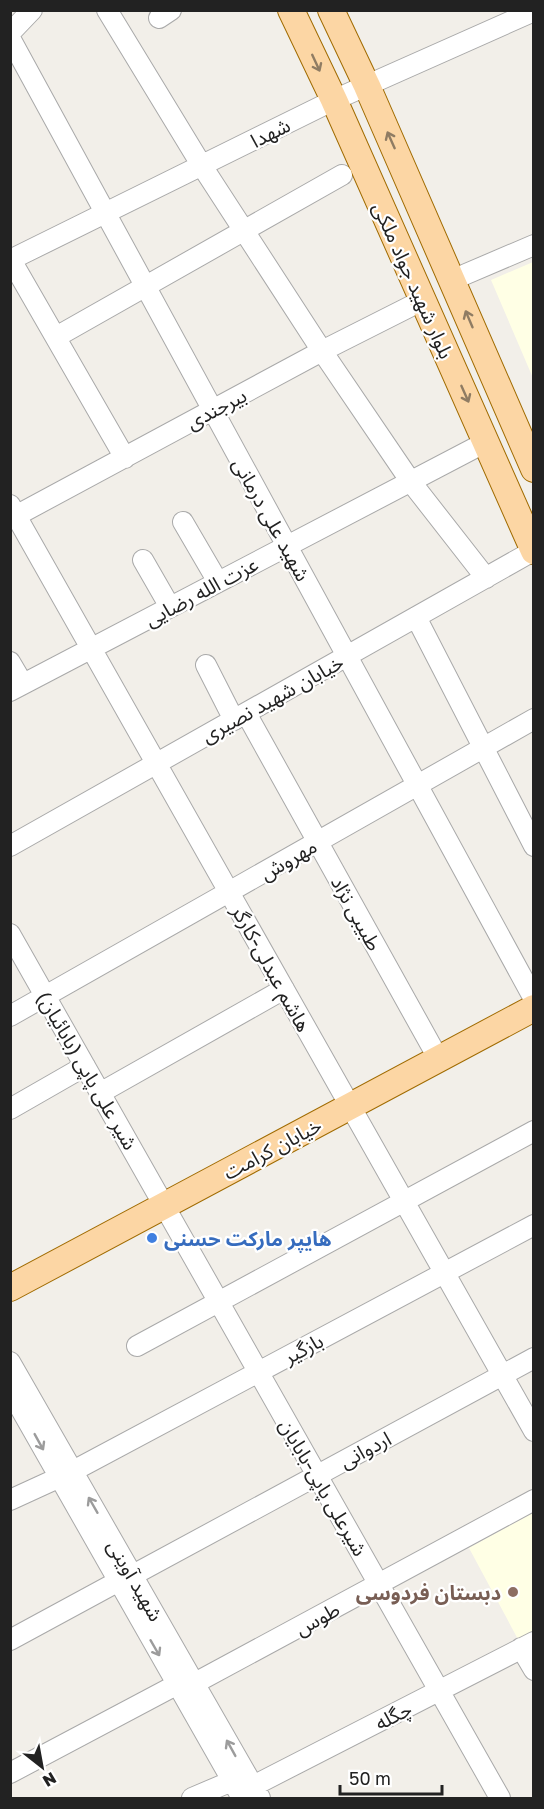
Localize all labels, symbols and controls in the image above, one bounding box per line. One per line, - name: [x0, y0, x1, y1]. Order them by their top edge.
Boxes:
- one-way arrow: [311, 54, 323, 72]
- street label: شهدا: [246, 112, 294, 152]
- one-way arrow: [385, 132, 396, 150]
- street label: بلوار شهید جواد ملکی: [368, 198, 459, 362]
- one-way arrow: [463, 310, 474, 329]
- street label: بیرجندی: [182, 382, 251, 435]
- one-way arrow: [460, 385, 471, 403]
- street label: شهید علی درمانی: [227, 453, 316, 585]
- street label: عزت الله رضایی: [140, 551, 262, 632]
- street label: خیابان شهید نصیری: [197, 649, 348, 748]
- street label: مهروش: [255, 833, 321, 886]
- street label: طبیبی نژاد: [326, 872, 387, 955]
- street label: هاشم عبدلی-کارگر: [223, 900, 317, 1037]
- street label: شیر علی پاپی (بابائیان): [31, 986, 143, 1155]
- street label: خیابان کرامت: [219, 1112, 326, 1185]
- place label: هایپر مارکت حسنی: [164, 1226, 332, 1253]
- marker: هایپر مارکت حسنی: [145, 1231, 159, 1245]
- street label: بازگیر: [278, 1328, 327, 1370]
- street label: شیرعلی پاپی-بابایان: [273, 1414, 373, 1561]
- street label: اردوانی: [335, 1426, 395, 1473]
- one-way arrow: [33, 1433, 45, 1450]
- one-way arrow: [87, 1497, 99, 1514]
- street label: شهید آوینی: [102, 1535, 169, 1626]
- place label: دبستان فردوسی: [356, 1580, 501, 1605]
- marker: دبستان فردوسی: [506, 1585, 520, 1599]
- street label: طوس: [291, 1596, 344, 1641]
- one-way arrow: [149, 1639, 161, 1656]
- street label: چگله: [371, 1696, 416, 1736]
- north arrow: [12, 1737, 72, 1797]
- one-way arrow: [225, 1739, 236, 1757]
- scale bar: [340, 1758, 442, 1796]
- text: 50 m: [349, 1767, 391, 1789]
- text: N: [39, 1768, 60, 1792]

